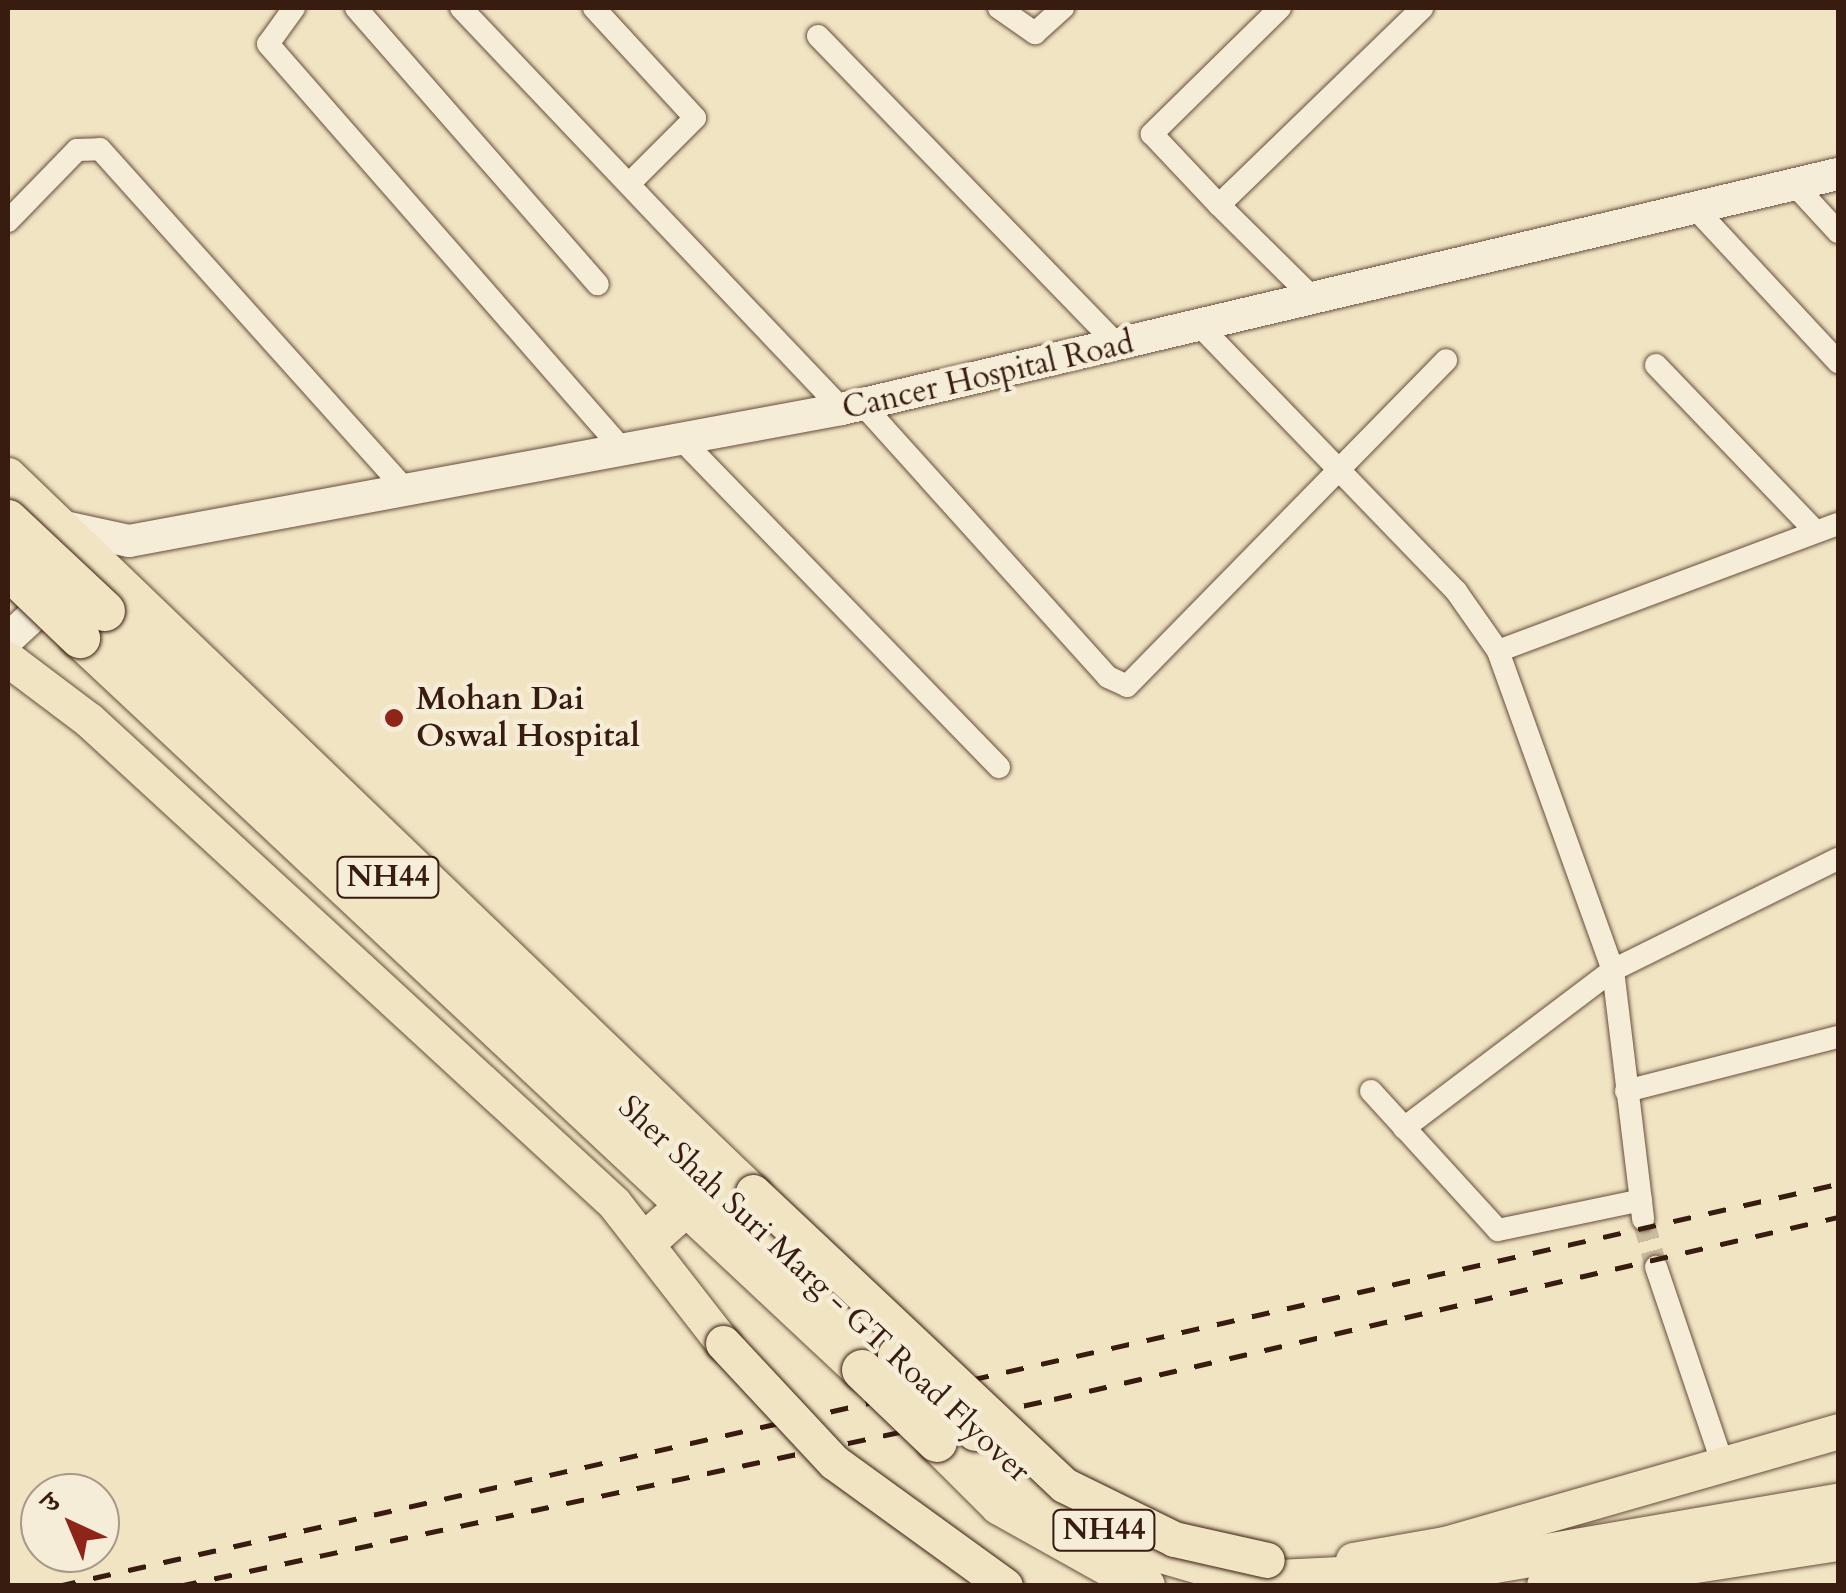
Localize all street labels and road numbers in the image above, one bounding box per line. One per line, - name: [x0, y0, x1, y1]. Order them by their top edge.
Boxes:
- street label: Cancer Hospital Road: [839, 324, 1137, 428]
- road number: NH44: [336, 852, 440, 902]
- street label: Sher Shah Suri Marg - GT Road Flyover: [610, 1088, 1038, 1490]
- road number: NH44: [1052, 1505, 1156, 1555]

